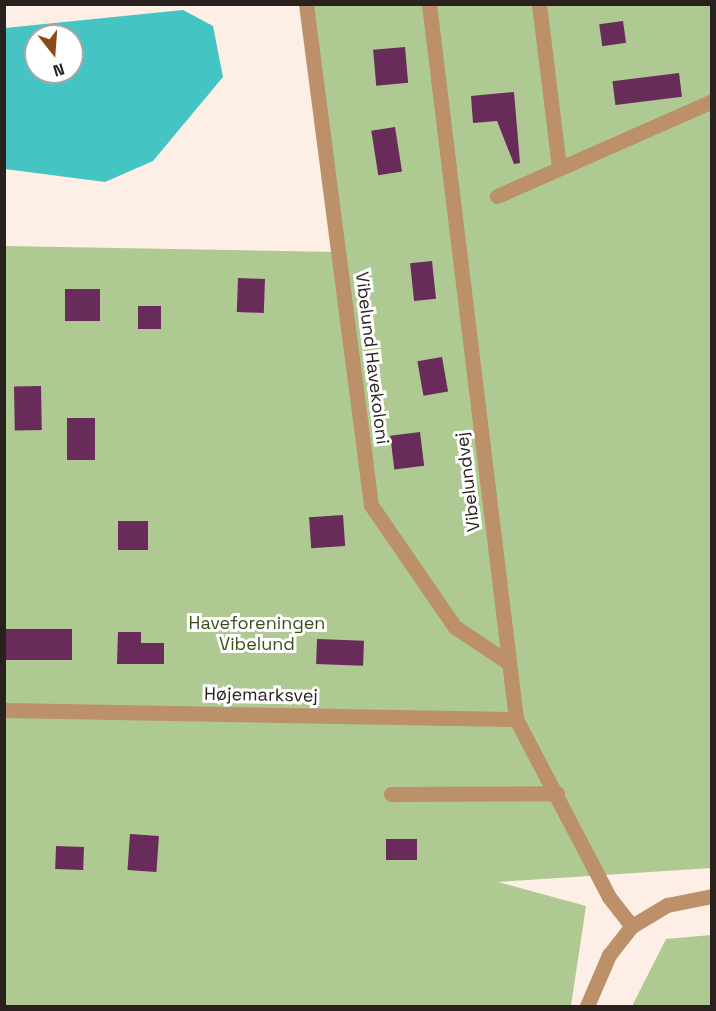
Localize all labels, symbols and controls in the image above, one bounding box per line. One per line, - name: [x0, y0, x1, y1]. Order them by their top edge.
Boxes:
- north arrow: [24, 24, 84, 84]
- text: N: [51, 58, 67, 81]
- street label: Vibelund Havekoloni: [351, 271, 393, 445]
- street label: Vibelundvej: [451, 431, 485, 533]
- park label: Haveforeningen Vibelund: [189, 613, 325, 656]
- street label: Højemarksvej: [204, 683, 318, 707]

